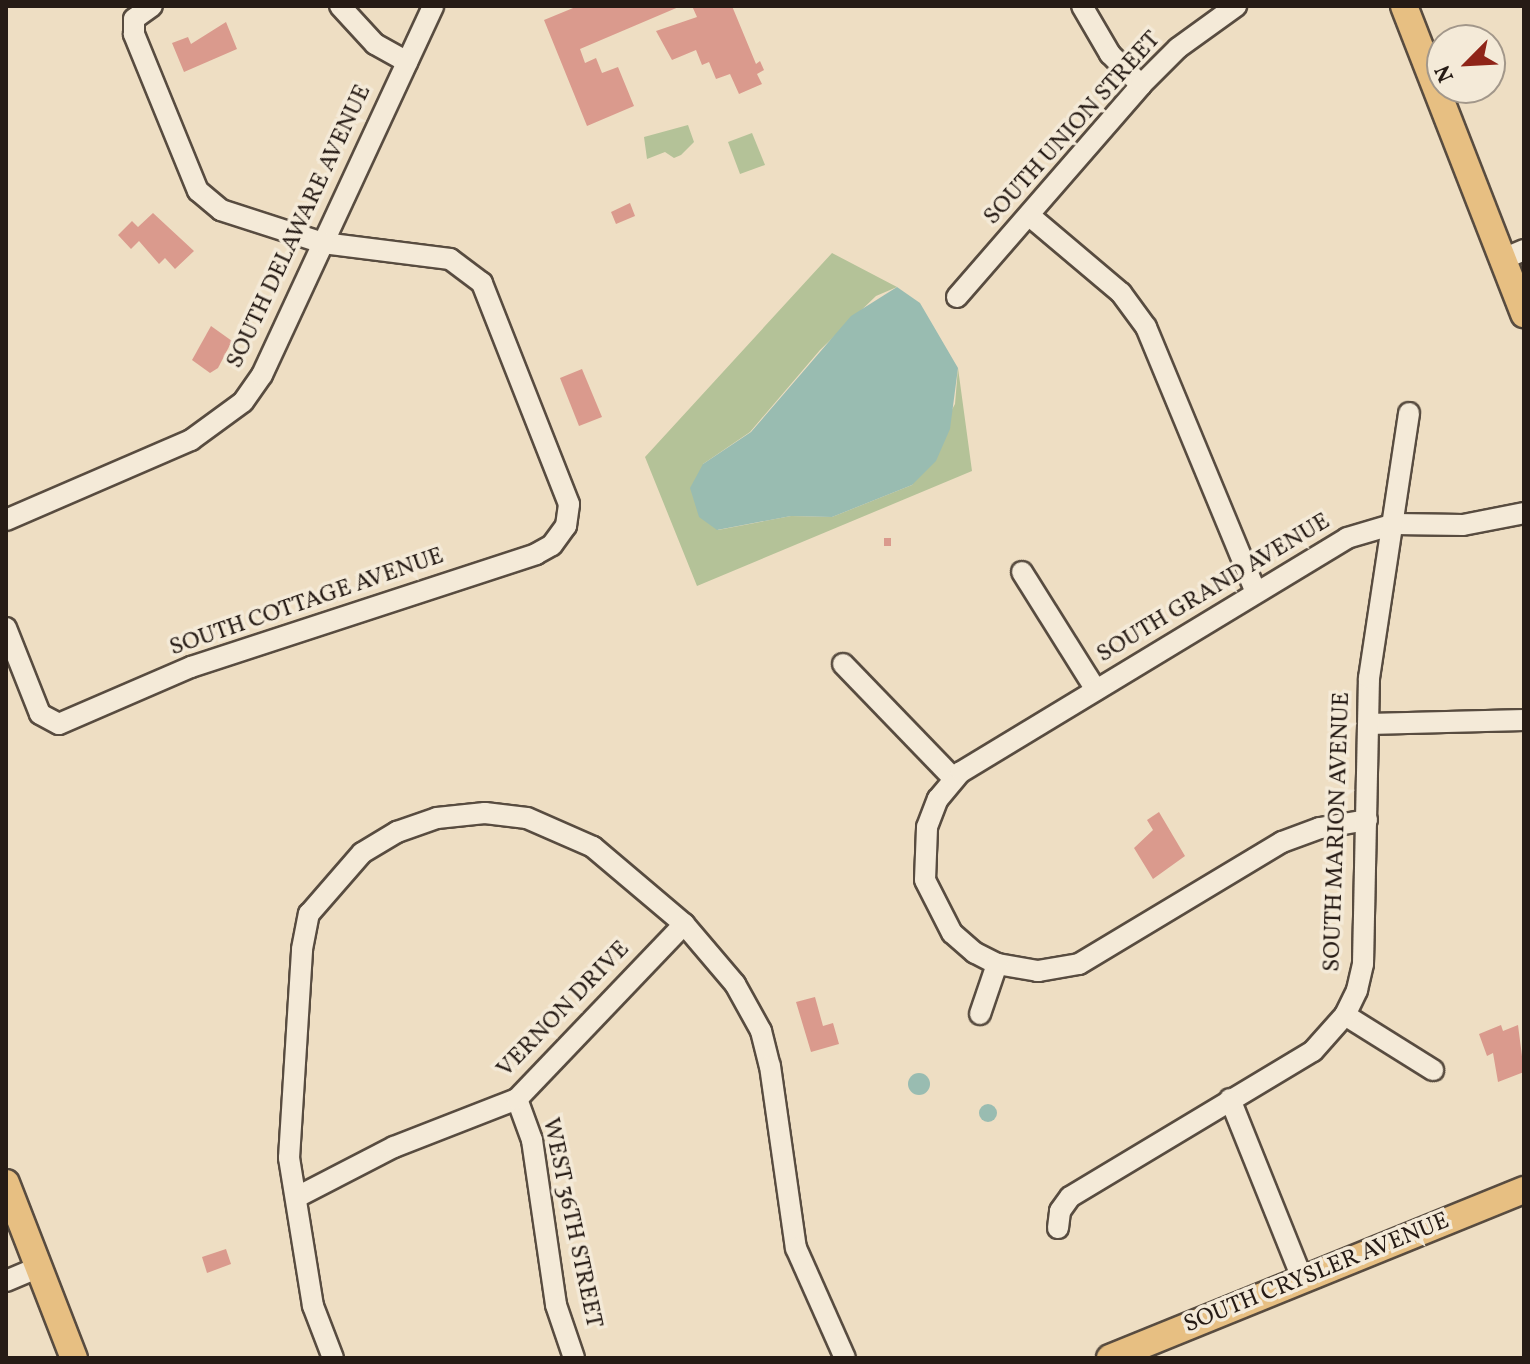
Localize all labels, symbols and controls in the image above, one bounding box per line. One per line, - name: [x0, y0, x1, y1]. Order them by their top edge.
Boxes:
- north arrow: [1426, 24, 1506, 104]
- street label: SOUTH UNION STREET: [979, 26, 1167, 232]
- text: N: [1428, 60, 1463, 87]
- street label: SOUTH DELAWARE AVENUE: [221, 81, 379, 373]
- street label: SOUTH GRAND AVENUE: [1092, 508, 1336, 670]
- street label: SOUTH COTTAGE AVENUE: [166, 543, 448, 663]
- street label: SOUTH MARION AVENUE: [1319, 691, 1357, 973]
- street label: VERNON DRIVE: [492, 936, 636, 1084]
- street label: WEST 36TH STREET: [535, 1115, 607, 1331]
- street label: SOUTH CRYSLER AVENUE: [1180, 1208, 1454, 1340]

